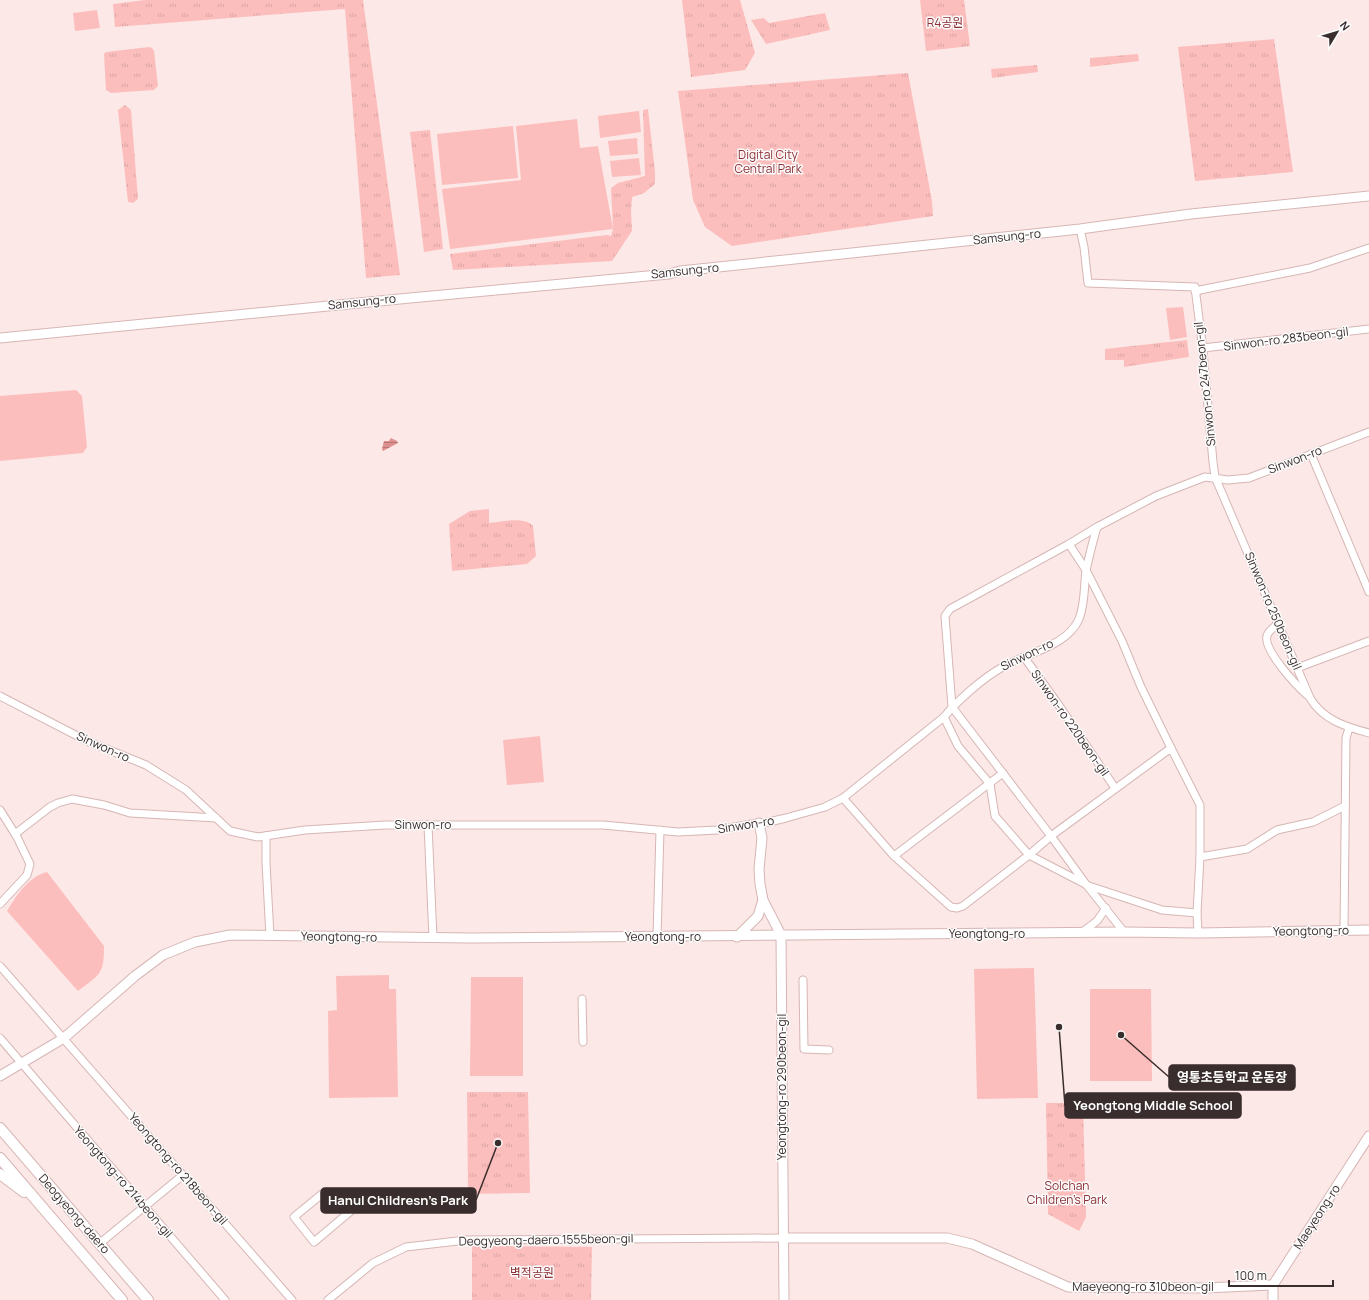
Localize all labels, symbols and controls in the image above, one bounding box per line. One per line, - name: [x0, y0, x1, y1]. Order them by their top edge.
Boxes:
- north arrow: [1317, 12, 1357, 52]
- park label: R4공원: [927, 14, 963, 31]
- text: N: [1337, 18, 1354, 33]
- park label: Digital City Central Park: [734, 146, 803, 177]
- street label: Samsung-ro: [972, 224, 1042, 249]
- street label: Samsung-ro: [650, 258, 720, 283]
- street label: Samsung-ro: [327, 289, 397, 314]
- street label: Sinwon-ro 247beon-gil: [1190, 321, 1219, 447]
- street label: Sinwon-ro 283beon-gil: [1222, 322, 1349, 355]
- street label: Sinwon-ro: [1265, 441, 1324, 478]
- street label: Sinwon-ro 250beon-gil: [1241, 549, 1306, 672]
- street label: Sinwon-ro: [997, 634, 1056, 675]
- street label: Sinwon-ro 220beon-gil: [1027, 666, 1114, 779]
- street label: Sinwon-ro: [74, 727, 133, 766]
- street label: Sinwon-ro: [717, 812, 775, 837]
- street label: Sinwon-ro: [395, 816, 451, 833]
- street label: Yeongtong-ro: [1273, 921, 1349, 940]
- street label: Yeongtong-ro: [949, 925, 1025, 942]
- street label: Yeongtong-ro: [301, 927, 377, 946]
- street label: Yeongtong-ro: [625, 928, 701, 945]
- street label: Yeongtong-ro 290beon-gil: [773, 1014, 790, 1160]
- callout: 영통초등학교 운동장: [1169, 1065, 1295, 1090]
- text: 영통초등학교 운동장: [1177, 1068, 1287, 1086]
- callout: Yeongtong Middle School: [1065, 1093, 1241, 1118]
- text: Yeongtong Middle School: [1073, 1096, 1233, 1114]
- street label: Yeongtong-ro 218beon-gil: [125, 1109, 232, 1228]
- street label: Yeongtong-ro 214beon-gil: [70, 1122, 177, 1241]
- street label: Deogyeong-daero: [35, 1170, 114, 1257]
- park label: Solchan Children's Park: [1027, 1177, 1108, 1208]
- street label: Maeyeong-ro: [1289, 1181, 1344, 1253]
- callout: Hanul Childresn's Park: [321, 1188, 476, 1213]
- text: Hanul Childresn's Park: [328, 1191, 469, 1209]
- street label: Deogyeong-daero 1555beon-gil: [458, 1229, 634, 1250]
- scale bar: [1229, 1262, 1333, 1288]
- park label: 벽적공원: [510, 1264, 554, 1281]
- text: 100 m: [1235, 1267, 1267, 1284]
- street label: Maeyeong-ro 310beon-gil: [1072, 1278, 1214, 1295]

